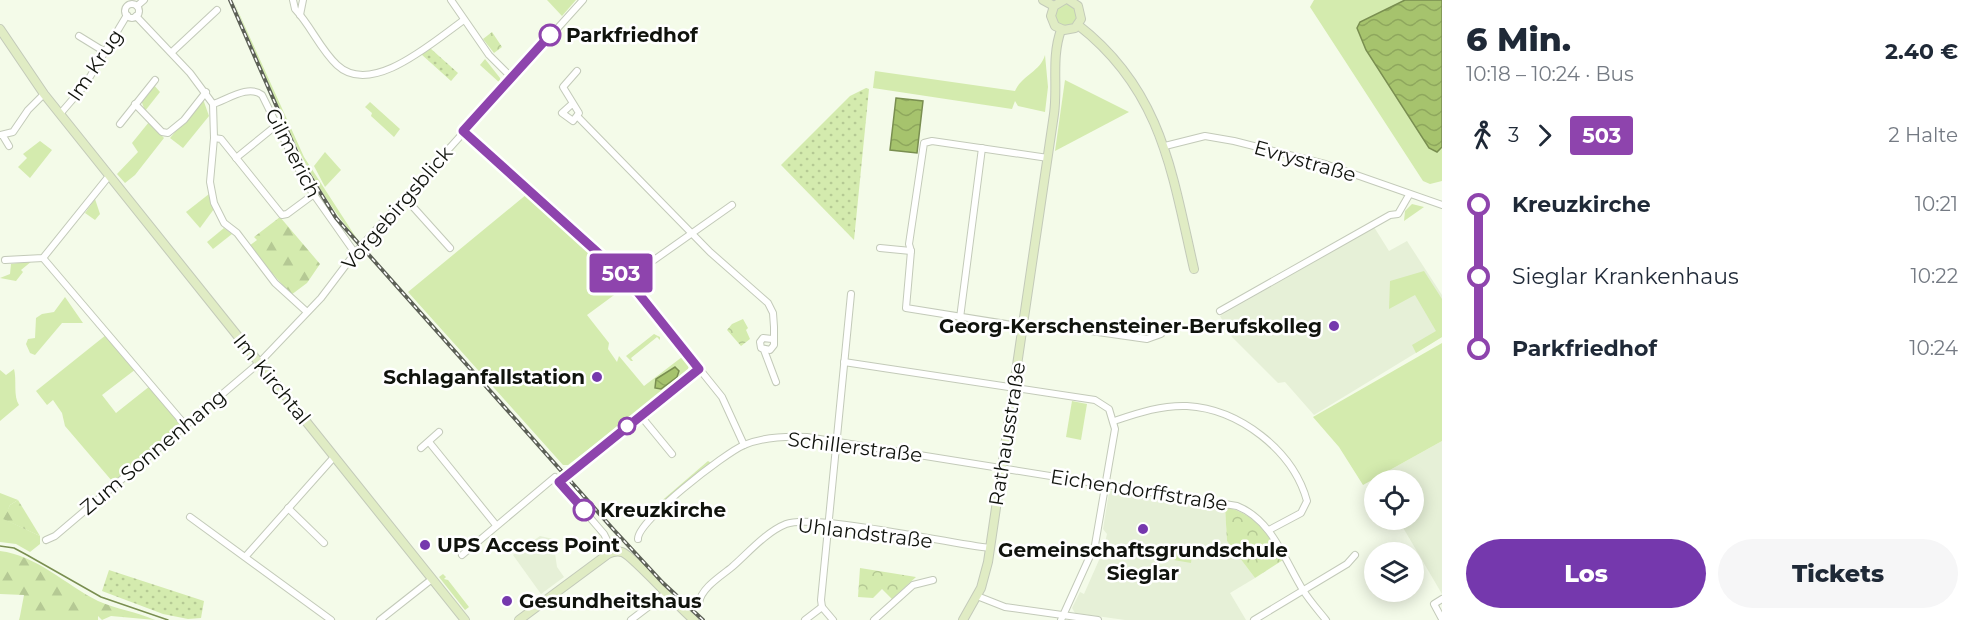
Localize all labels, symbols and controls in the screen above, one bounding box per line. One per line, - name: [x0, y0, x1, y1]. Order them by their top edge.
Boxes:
- text: 6 Min.: [1466, 19, 1571, 59]
- place label: Parkfriedhof: [566, 23, 699, 47]
- street label: Im Krug: [62, 24, 128, 106]
- marker: Parkfriedhof: [539, 24, 561, 46]
- text: 2.40 €: [1885, 38, 1958, 65]
- text: 10:18 – 10:24 · Bus: [1466, 62, 1634, 86]
- street label: Gilmerich: [260, 104, 326, 202]
- icon: walk: [1466, 119, 1499, 152]
- icon: forward: [1528, 119, 1561, 152]
- text: 3: [1508, 123, 1519, 147]
- text: 503: [1582, 123, 1621, 148]
- text: 2 Halte: [1888, 123, 1958, 147]
- street label: Evrystraße: [1251, 135, 1359, 187]
- street label: Vorgebirgsblick: [337, 141, 457, 275]
- text: Kreuzkirche: [1512, 191, 1651, 218]
- text: 10:21: [1915, 192, 1958, 216]
- line badge: 503: [586, 254, 656, 292]
- text: 503: [602, 261, 640, 286]
- text: Sieglar Krankenhaus: [1512, 263, 1739, 290]
- text: 10:22: [1911, 264, 1958, 288]
- place label: Georg-Kerschensteiner-Berufskolleg: [939, 314, 1322, 338]
- marker: Georg-Kerschensteiner-Berufskolleg: [1327, 319, 1341, 333]
- street label: Im Kirchtal: [228, 329, 316, 429]
- text: Parkfriedhof: [1512, 335, 1657, 362]
- text: 10:24: [1909, 336, 1958, 360]
- street label: Rathausstraße: [984, 360, 1030, 508]
- place label: Schlaganfallstation: [383, 365, 585, 389]
- marker: Schlaganfallstation: [590, 370, 604, 384]
- street label: Zum Sonnenhang: [75, 384, 231, 520]
- unlabelled marker: [618, 417, 636, 435]
- street label: Schillerstraße: [786, 427, 924, 467]
- street label: Eichendorffstraße: [1049, 464, 1229, 516]
- map controls: [1364, 470, 1424, 602]
- button: locate: [1364, 470, 1424, 530]
- place label: Kreuzkirche: [600, 498, 726, 522]
- marker: Kreuzkirche: [573, 499, 595, 521]
- street label: Uhlandstraße: [796, 513, 934, 553]
- marker: Gemeinschaftsgrundschule Sieglar: [1136, 522, 1150, 536]
- place label: UPS Access Point: [437, 533, 620, 557]
- marker: UPS Access Point: [418, 538, 432, 552]
- place label: Gemeinschaftsgrundschule Sieglar: [998, 538, 1288, 585]
- button: Los: [1466, 539, 1706, 608]
- button: Tickets: [1718, 539, 1958, 608]
- button: layers: [1364, 542, 1424, 602]
- place label: Gesundheitshaus: [519, 589, 702, 613]
- marker: Gesundheitshaus: [500, 594, 514, 608]

